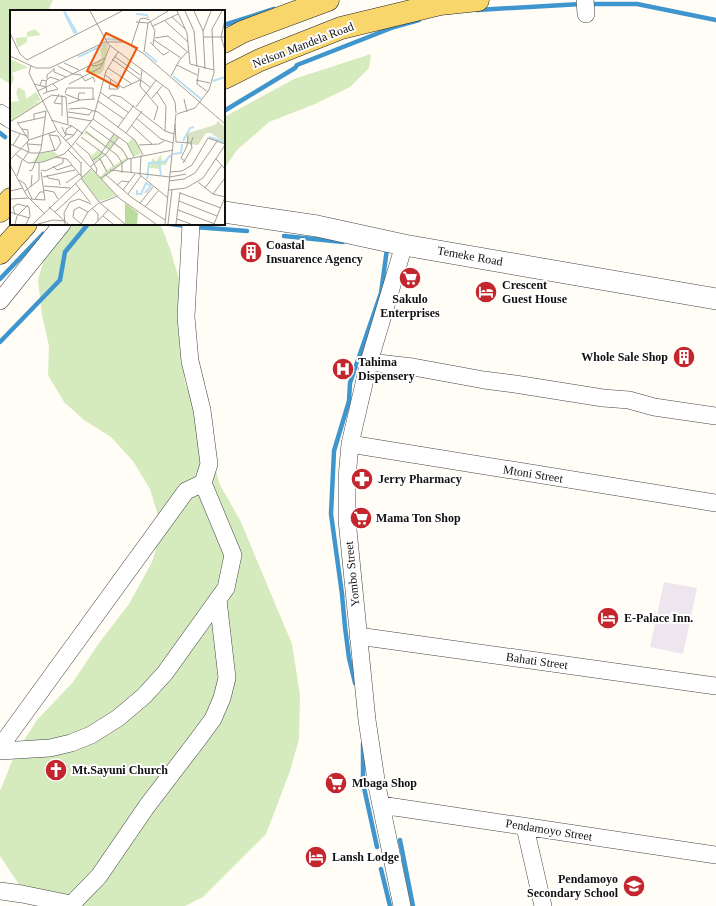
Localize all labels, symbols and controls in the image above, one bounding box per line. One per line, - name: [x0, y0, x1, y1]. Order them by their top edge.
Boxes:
- inset map: [10, 10, 225, 225]
- street label: Nelson Mandela Road: [250, 19, 356, 71]
- place label: Coastal Insuarence Agency: [266, 238, 363, 266]
- building icon: Coastal Insuarence Agency: [238, 239, 264, 265]
- street label: Temeke Road: [436, 243, 504, 269]
- supermarket icon: Sakulo Enterprises: [397, 265, 423, 291]
- place label: Crescent Guest House: [502, 278, 568, 306]
- hotel icon: Crescent Guest House: [473, 279, 499, 305]
- place label: Sakulo Enterprises: [380, 292, 440, 320]
- building icon: Whole Sale Shop: [671, 344, 697, 370]
- place label: Whole Sale Shop: [581, 350, 668, 364]
- place label: Tahima Dispensery: [358, 355, 415, 383]
- hospital icon: Tahima Dispensery: [330, 356, 356, 382]
- street label: Mtoni Street: [502, 462, 565, 486]
- pharmacy icon: Jerry Pharmacy: [349, 466, 375, 492]
- place label: Jerry Pharmacy: [378, 472, 462, 486]
- supermarket icon: Mama Ton Shop: [348, 505, 374, 531]
- place label: Mama Ton Shop: [376, 511, 461, 525]
- street label: Yombo Street: [342, 540, 362, 607]
- hotel icon: E-Palace Inn.: [595, 605, 621, 631]
- place label: E-Palace Inn.: [624, 611, 693, 625]
- street label: Bahati Street: [505, 650, 569, 672]
- church icon: Mt.Sayuni Church: [43, 757, 69, 783]
- place label: Mt.Sayuni Church: [72, 763, 168, 777]
- supermarket icon: Mbaga Shop: [323, 770, 349, 796]
- place label: Mbaga Shop: [352, 776, 417, 790]
- street label: Pendamoyo Street: [505, 816, 594, 844]
- hotel icon: Lansh Lodge: [303, 844, 329, 870]
- place label: Lansh Lodge: [332, 850, 400, 864]
- place label: Pendamoyo Secondary School: [527, 872, 619, 900]
- school or university icon: Pendamoyo Secondary School: [621, 873, 647, 899]

